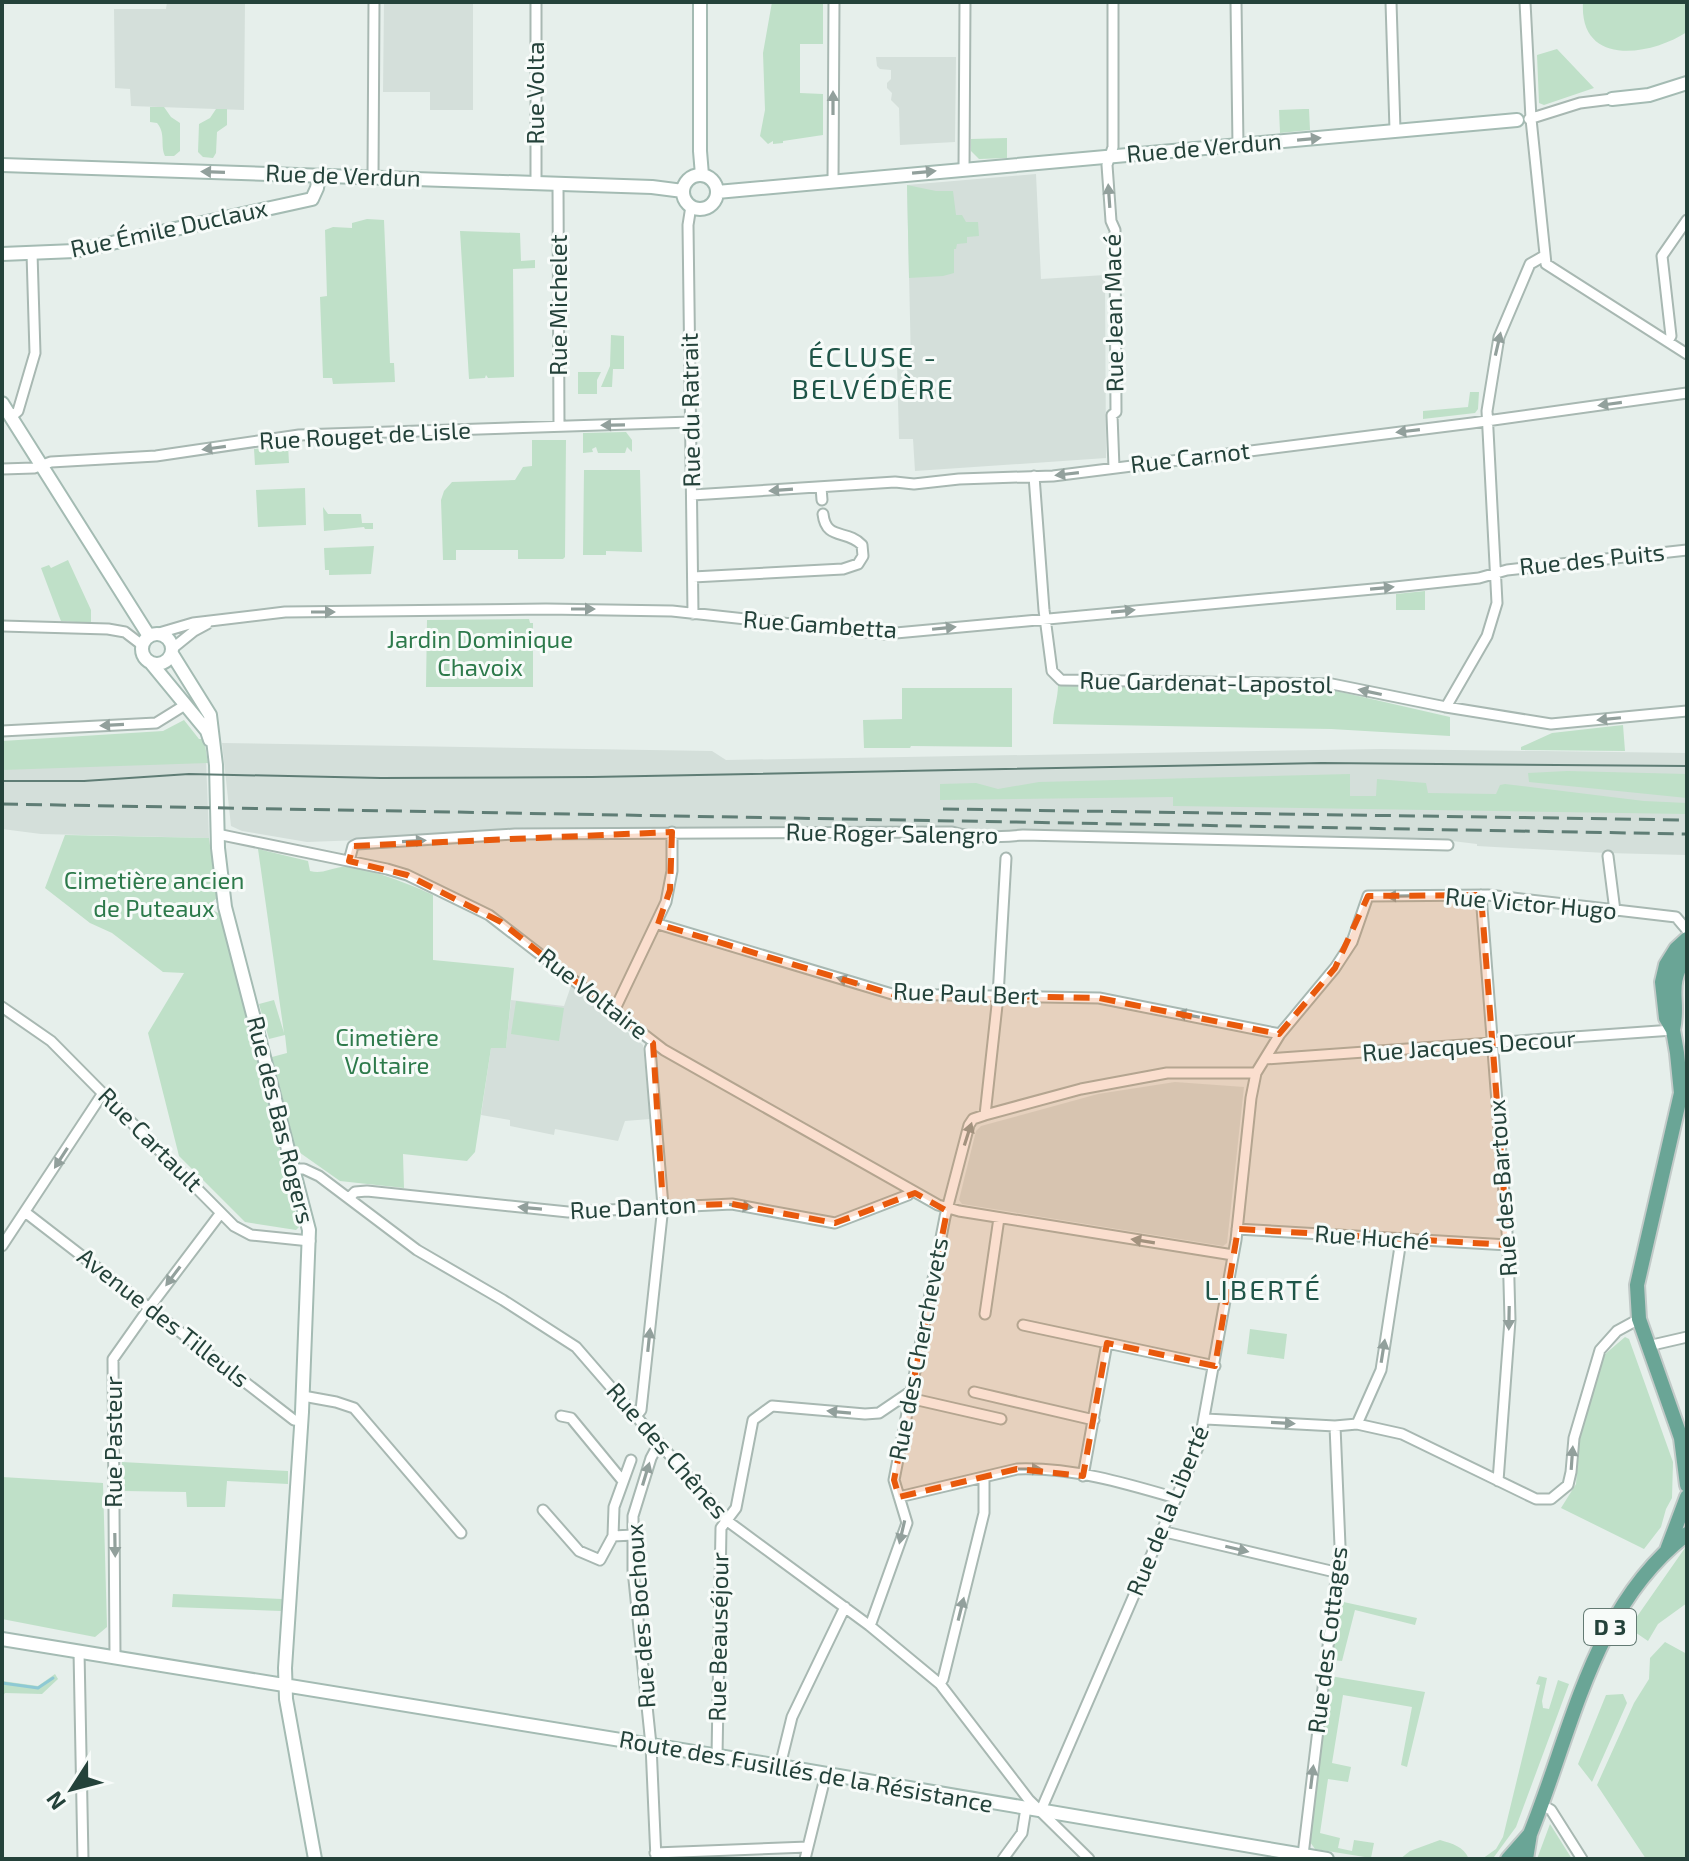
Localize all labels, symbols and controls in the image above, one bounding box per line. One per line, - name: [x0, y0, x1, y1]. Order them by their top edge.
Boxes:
- street label: Rue Volta: [520, 42, 549, 144]
- one-way arrow: [827, 90, 840, 115]
- street label: Rue de Verdun: [1125, 125, 1283, 168]
- one-way arrow: [1297, 132, 1322, 145]
- street label: Rue de Verdun: [265, 157, 421, 192]
- one-way arrow: [200, 165, 225, 178]
- one-way arrow: [912, 166, 937, 179]
- one-way arrow: [1102, 184, 1115, 209]
- street label: Rue Émile Duclaux: [68, 192, 270, 263]
- street label: Rue Michelet: [543, 234, 572, 376]
- street label: Rue Jean Macé: [1097, 234, 1128, 392]
- street label: Rue du Ratrait: [674, 332, 705, 488]
- one-way arrow: [1492, 332, 1505, 357]
- district label: ÉCLUSE - BELVÉDÈRE: [791, 339, 955, 405]
- one-way arrow: [1597, 398, 1622, 411]
- street label: Rue Rouget de Lisle: [258, 414, 472, 455]
- one-way arrow: [600, 419, 625, 431]
- one-way arrow: [1396, 424, 1421, 437]
- street label: Rue Carnot: [1129, 435, 1251, 478]
- one-way arrow: [201, 442, 226, 455]
- one-way arrow: [1054, 468, 1079, 481]
- one-way arrow: [768, 484, 793, 497]
- street label: Rue des Puits: [1518, 536, 1666, 581]
- one-way arrow: [1370, 582, 1395, 595]
- one-way arrow: [571, 603, 596, 615]
- street label: Rue Gambetta: [742, 604, 898, 643]
- one-way arrow: [1111, 604, 1136, 617]
- one-way arrow: [311, 606, 336, 618]
- one-way arrow: [932, 621, 957, 634]
- park label: Jardin Dominique Chavoix: [387, 624, 573, 681]
- street label: Rue Gardenat-Lapostol: [1079, 665, 1333, 698]
- one-way arrow: [1357, 685, 1382, 698]
- one-way arrow: [1597, 713, 1622, 726]
- one-way arrow: [99, 719, 124, 732]
- street label: Rue Roger Salengro: [785, 816, 999, 849]
- one-way arrow: [402, 835, 427, 848]
- park label: Cimetière ancien de Puteaux: [64, 865, 244, 922]
- street label: Rue Victor Hugo: [1444, 881, 1618, 924]
- one-way arrow: [1385, 890, 1410, 902]
- street label: Rue Voltaire: [533, 941, 654, 1045]
- one-way arrow: [835, 974, 859, 987]
- street label: Rue Paul Bert: [893, 975, 1040, 1010]
- one-way arrow: [1176, 1009, 1201, 1021]
- street label: Rue des Bas Rogers: [242, 1013, 321, 1226]
- park label: Cimetière Voltaire: [335, 1022, 439, 1079]
- street label: Rue Jacques Decour: [1361, 1023, 1577, 1066]
- street label: Rue Cartault: [93, 1081, 209, 1197]
- street label: Rue des Bartoux: [1481, 1098, 1522, 1278]
- one-way arrow: [962, 1122, 974, 1146]
- one-way arrow: [53, 1148, 68, 1169]
- street label: Rue Danton: [569, 1189, 697, 1224]
- one-way arrow: [729, 1200, 754, 1213]
- one-way arrow: [517, 1202, 542, 1215]
- street label: Rue Huché: [1314, 1218, 1430, 1255]
- one-way arrow: [1130, 1234, 1155, 1247]
- street label: Rue des Cherchevets: [882, 1235, 953, 1462]
- street label: Avenue des Tilleuls: [72, 1241, 255, 1393]
- one-way arrow: [165, 1265, 181, 1286]
- district label: LIBERTÉ: [1204, 1272, 1322, 1306]
- one-way arrow: [1503, 1305, 1515, 1331]
- one-way arrow: [642, 1327, 655, 1352]
- one-way arrow: [1378, 1339, 1390, 1364]
- street label: Rue Pasteur: [98, 1376, 127, 1508]
- street label: Rue des Chênes: [601, 1376, 735, 1524]
- one-way arrow: [826, 1405, 851, 1418]
- one-way arrow: [1271, 1417, 1296, 1430]
- street label: Rue de la Liberté: [1119, 1421, 1214, 1600]
- one-way arrow: [1566, 1445, 1579, 1470]
- one-way arrow: [640, 1462, 653, 1486]
- one-way arrow: [1018, 1463, 1043, 1475]
- one-way arrow: [895, 1519, 908, 1544]
- street label: Rue des Bochoux: [619, 1522, 660, 1709]
- one-way arrow: [109, 1533, 121, 1558]
- one-way arrow: [1225, 1543, 1250, 1556]
- street label: Rue des Cottages: [1301, 1545, 1352, 1735]
- street label: Rue Beauséjour: [702, 1552, 733, 1722]
- one-way arrow: [955, 1597, 967, 1622]
- road number: D 3: [1584, 1609, 1636, 1645]
- street label: Route des Fusillés de la Résistance: [617, 1723, 995, 1818]
- north arrow: [32, 1749, 112, 1829]
- one-way arrow: [1305, 1764, 1318, 1789]
- text: N: [40, 1787, 70, 1815]

